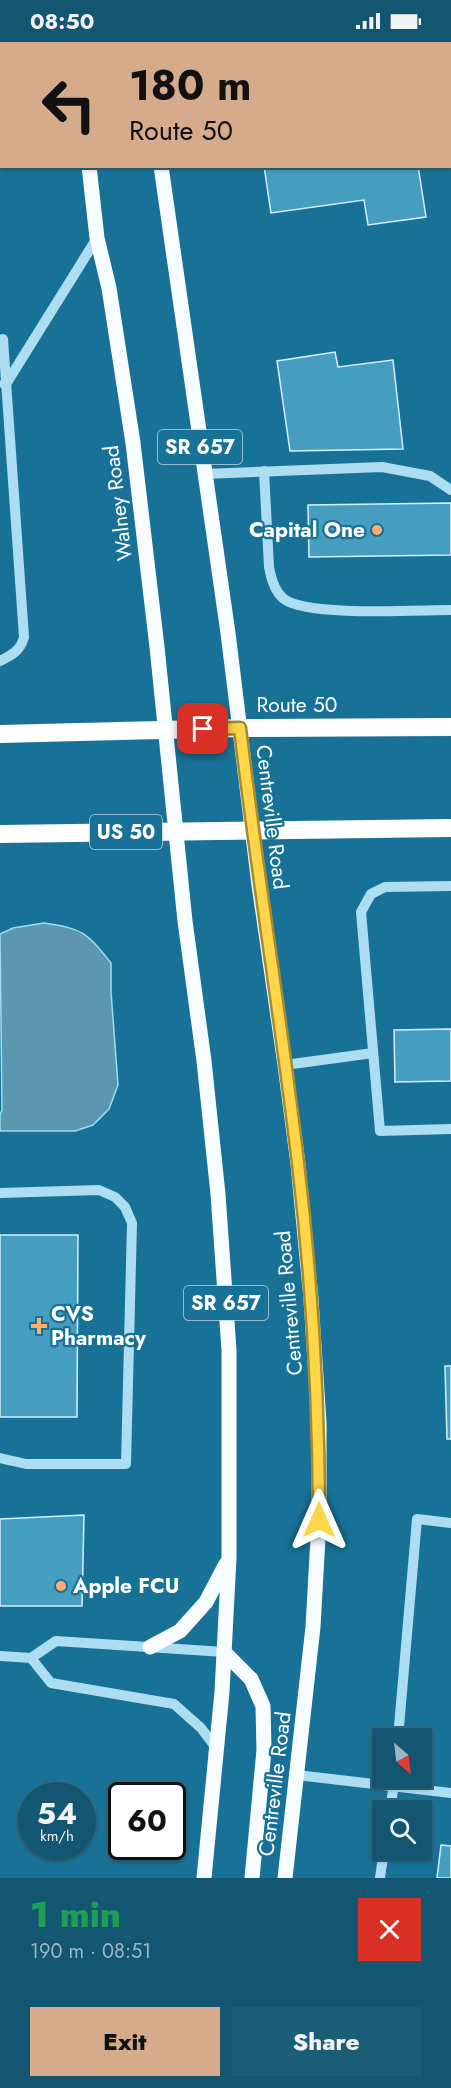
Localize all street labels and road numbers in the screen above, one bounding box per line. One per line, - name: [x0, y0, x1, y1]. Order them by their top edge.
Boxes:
- road number: SR 657: [158, 430, 242, 464]
- street label: Walney Road: [96, 444, 140, 562]
- street label: Route 50: [257, 690, 337, 720]
- street label: Centreville Road: [248, 743, 296, 891]
- road number: US 50: [90, 815, 162, 849]
- street label: Centreville Road: [268, 1229, 310, 1377]
- road number: SR 657: [184, 1286, 268, 1320]
- street label: Centreville Road: [251, 1710, 299, 1858]

